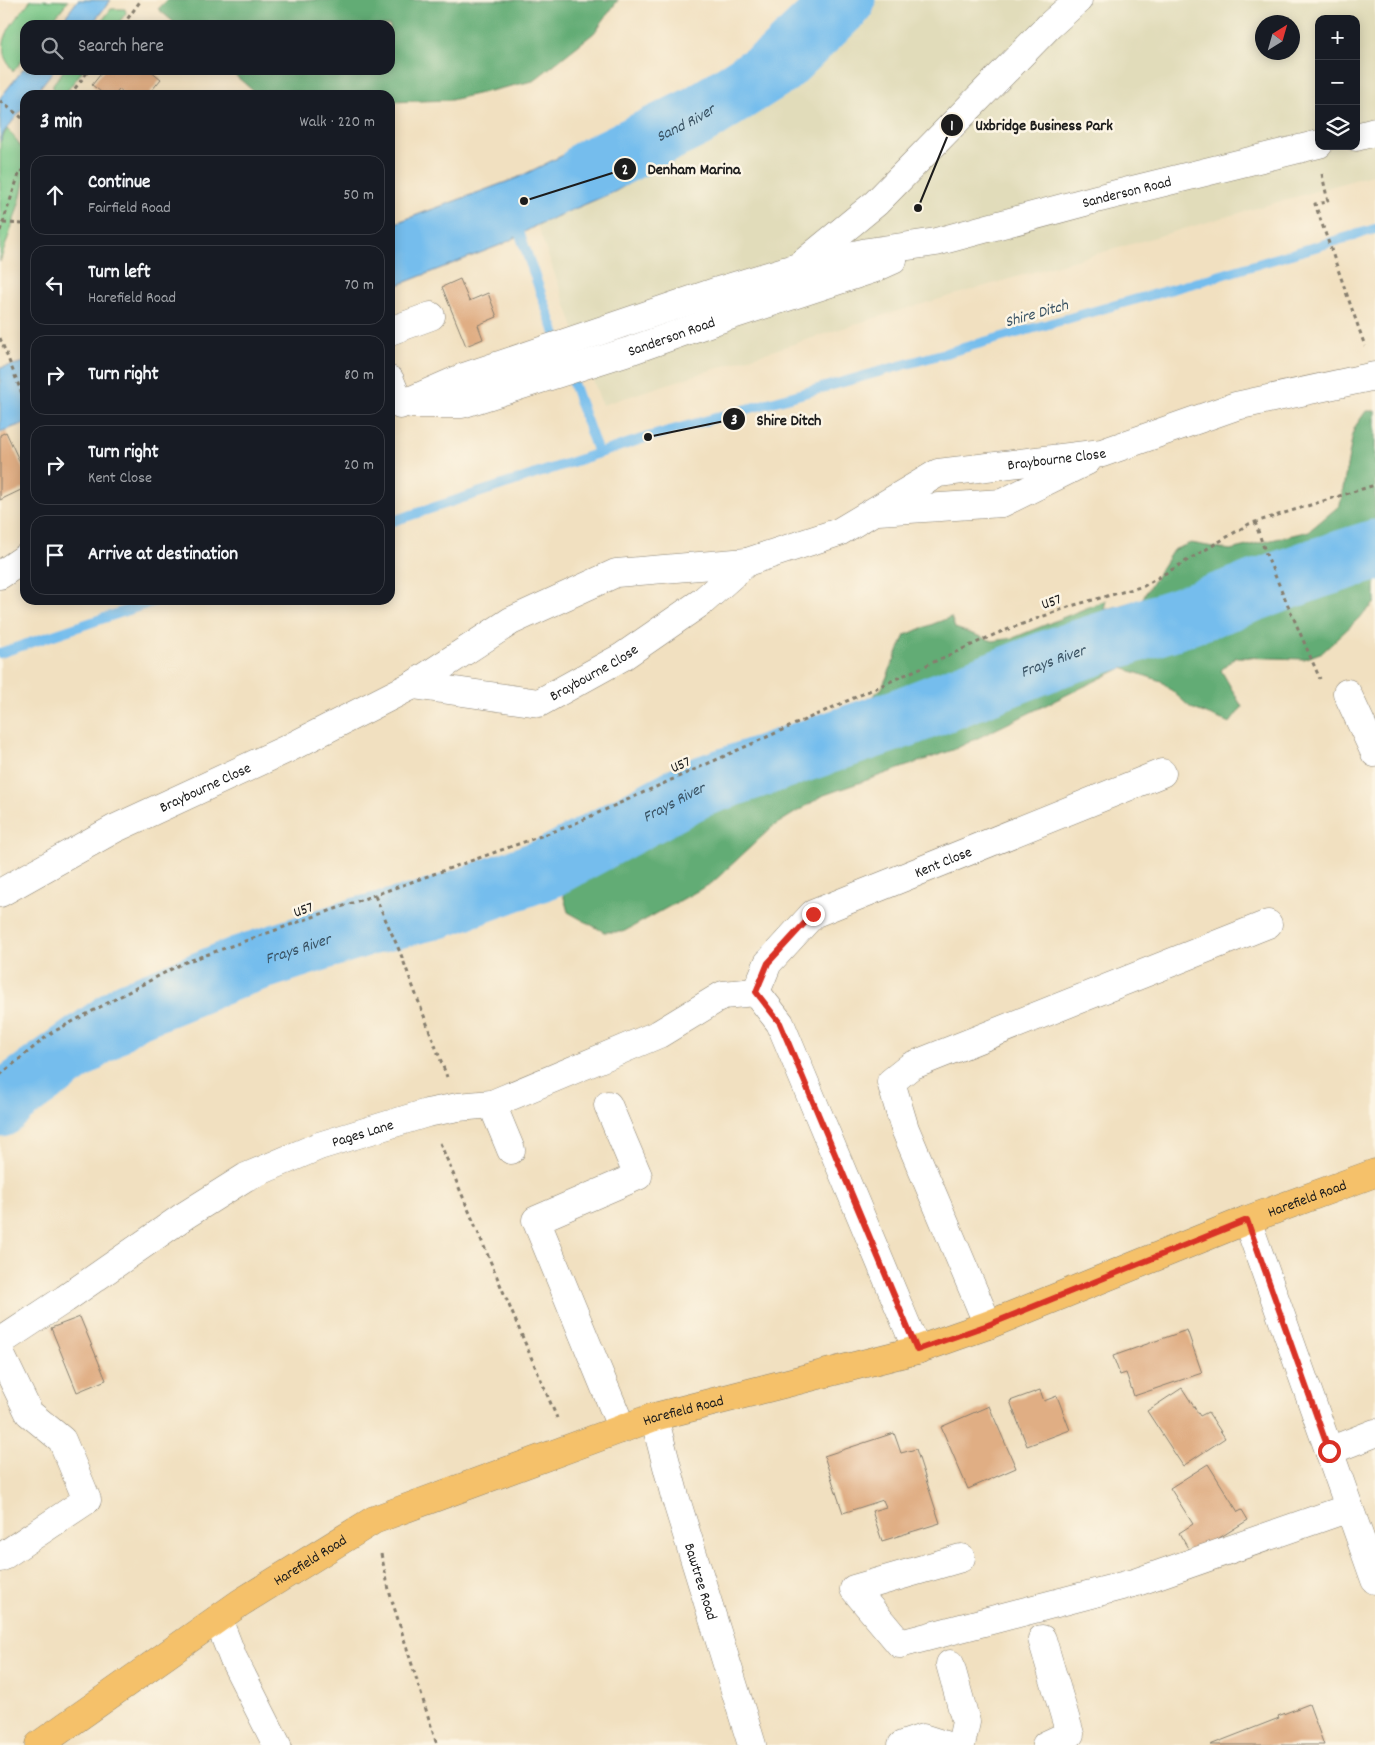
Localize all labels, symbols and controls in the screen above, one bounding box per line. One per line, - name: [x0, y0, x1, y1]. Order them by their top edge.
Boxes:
- north arrow: [1255, 15, 1300, 60]
- map controls: [1315, 15, 1360, 150]
- button: +: [1315, 15, 1360, 60]
- search box: [20, 20, 395, 75]
- icon: search: [38, 34, 66, 62]
- text: Search here: [78, 34, 164, 61]
- button: −: [1315, 60, 1360, 105]
- water label: Sand River: [653, 98, 722, 149]
- button: layers: [1315, 105, 1360, 150]
- text: 3 min: [40, 108, 82, 138]
- callout: Uxbridge Business Park: [940, 109, 1123, 140]
- text: Walk · 220 m: [300, 111, 375, 134]
- text: Uxbridge Business Park: [975, 115, 1113, 138]
- text: 1: [950, 116, 954, 138]
- callout: Denham Marina: [613, 153, 751, 184]
- text: Denham Marina: [648, 159, 742, 182]
- text: 2: [622, 160, 628, 182]
- text: Continue: [88, 170, 150, 197]
- street label: Sanderson Road: [1080, 172, 1174, 215]
- icon: ahead: [41, 181, 69, 209]
- text: 50 m: [343, 184, 374, 207]
- text: Fairfield Road: [88, 197, 171, 220]
- text: Turn left: [88, 260, 151, 287]
- icon: left: [41, 271, 69, 299]
- text: 70 m: [344, 274, 374, 297]
- text: Harefield Road: [88, 287, 176, 310]
- water label: Shire Ditch: [1002, 294, 1072, 334]
- street label: Sanderson Road: [625, 312, 719, 364]
- icon: right: [41, 361, 69, 389]
- text: Turn right: [88, 362, 159, 389]
- text: 80 m: [344, 364, 374, 387]
- callout: Shire Ditch: [722, 404, 831, 435]
- text: 3: [731, 410, 738, 432]
- text: Shire Ditch: [757, 410, 821, 433]
- text: Turn right: [88, 440, 159, 467]
- street label: Braybourne Close: [1006, 443, 1110, 477]
- icon: right: [41, 451, 69, 479]
- text: 20 m: [344, 454, 374, 477]
- text: Kent Close: [88, 467, 152, 490]
- icon: arrive: [41, 541, 69, 569]
- text: Arrive at destination: [88, 542, 238, 569]
- street label: U57: [1039, 589, 1065, 617]
- water label: Frays River: [1017, 639, 1091, 685]
- street label: Braybourne Close: [546, 640, 644, 708]
- street label: U57: [667, 752, 695, 780]
- street label: Braybourne Close: [156, 758, 256, 819]
- water label: Frays River: [639, 777, 710, 829]
- street label: Kent Close: [912, 842, 976, 885]
- street label: U57: [291, 897, 317, 925]
- route end: [802, 903, 825, 926]
- water label: Frays River: [262, 928, 336, 971]
- street label: Pages Lane: [329, 1115, 397, 1154]
- street label: Harefield Road: [1265, 1175, 1350, 1224]
- street label: Harefield Road: [640, 1391, 726, 1433]
- route start: [1318, 1440, 1341, 1463]
- street label: Harefield Road: [270, 1530, 352, 1593]
- street label: Bawtree Road: [677, 1541, 722, 1623]

